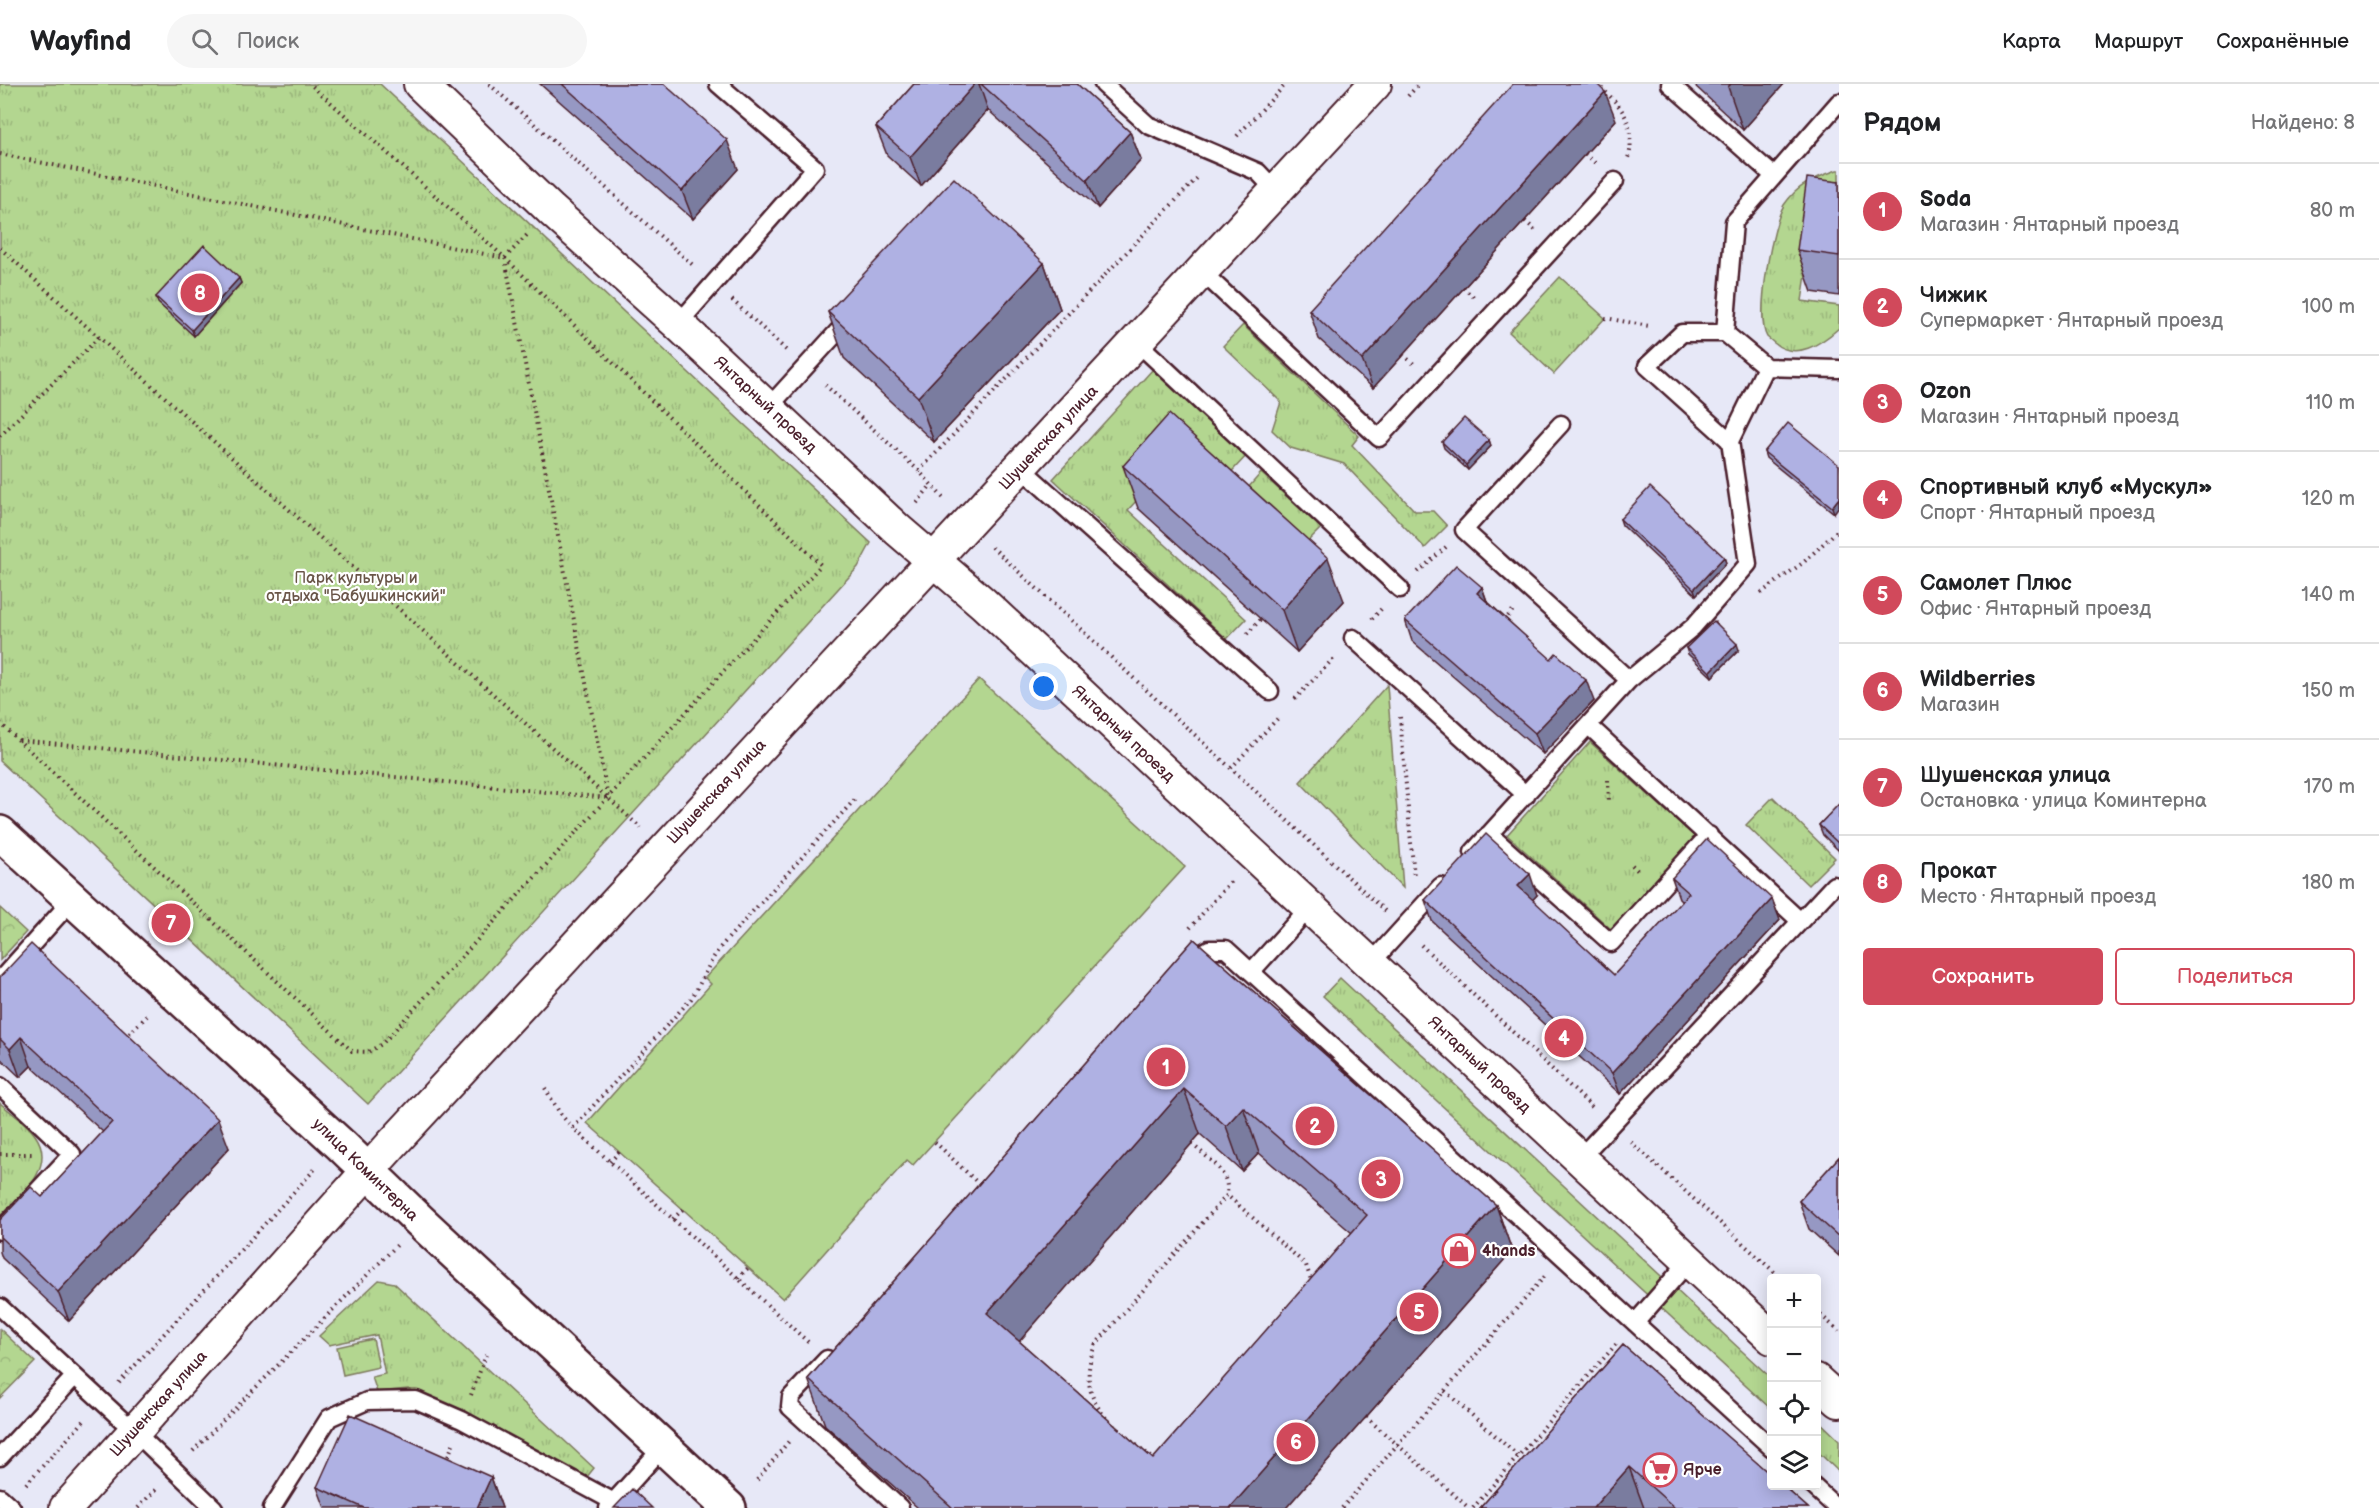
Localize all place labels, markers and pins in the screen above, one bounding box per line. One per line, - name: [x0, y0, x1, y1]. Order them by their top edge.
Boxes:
- pin: 8: [180, 270, 220, 316]
- pin: 7: [152, 900, 190, 946]
- pin: 4: [1544, 1016, 1584, 1060]
- pin: 1: [1146, 1044, 1186, 1090]
- pin: 2: [1296, 1104, 1334, 1148]
- pin: 3: [1362, 1156, 1400, 1202]
- shop icon: 4hands: [1441, 1233, 1477, 1269]
- place label: 4hands: [1482, 1242, 1536, 1261]
- pin: 5: [1400, 1290, 1438, 1334]
- pin: 6: [1276, 1420, 1316, 1464]
- supermarket icon: Ярче: [1642, 1452, 1678, 1488]
- place label: Ярче: [1683, 1461, 1722, 1480]

